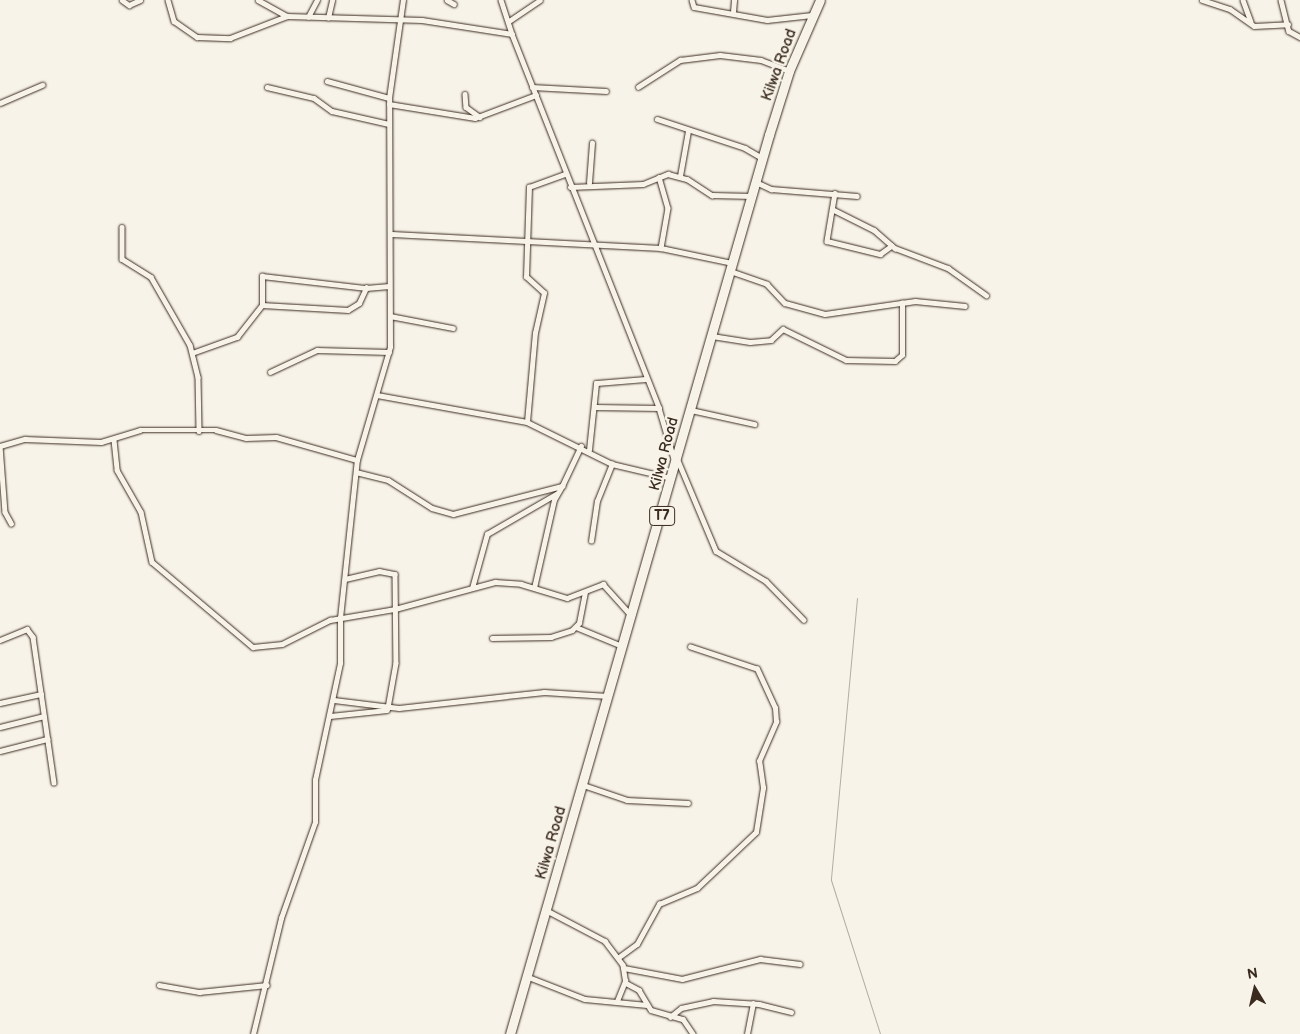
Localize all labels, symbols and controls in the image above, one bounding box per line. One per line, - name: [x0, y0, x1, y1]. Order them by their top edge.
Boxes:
- street label: Kilwa Road: [758, 27, 800, 103]
- street label: Kilwa Road: [646, 415, 682, 493]
- road number: T7: [648, 504, 676, 528]
- street label: Kilwa Road: [532, 804, 570, 882]
- north arrow: [1230, 964, 1280, 1014]
- text: N: [1246, 964, 1259, 983]

